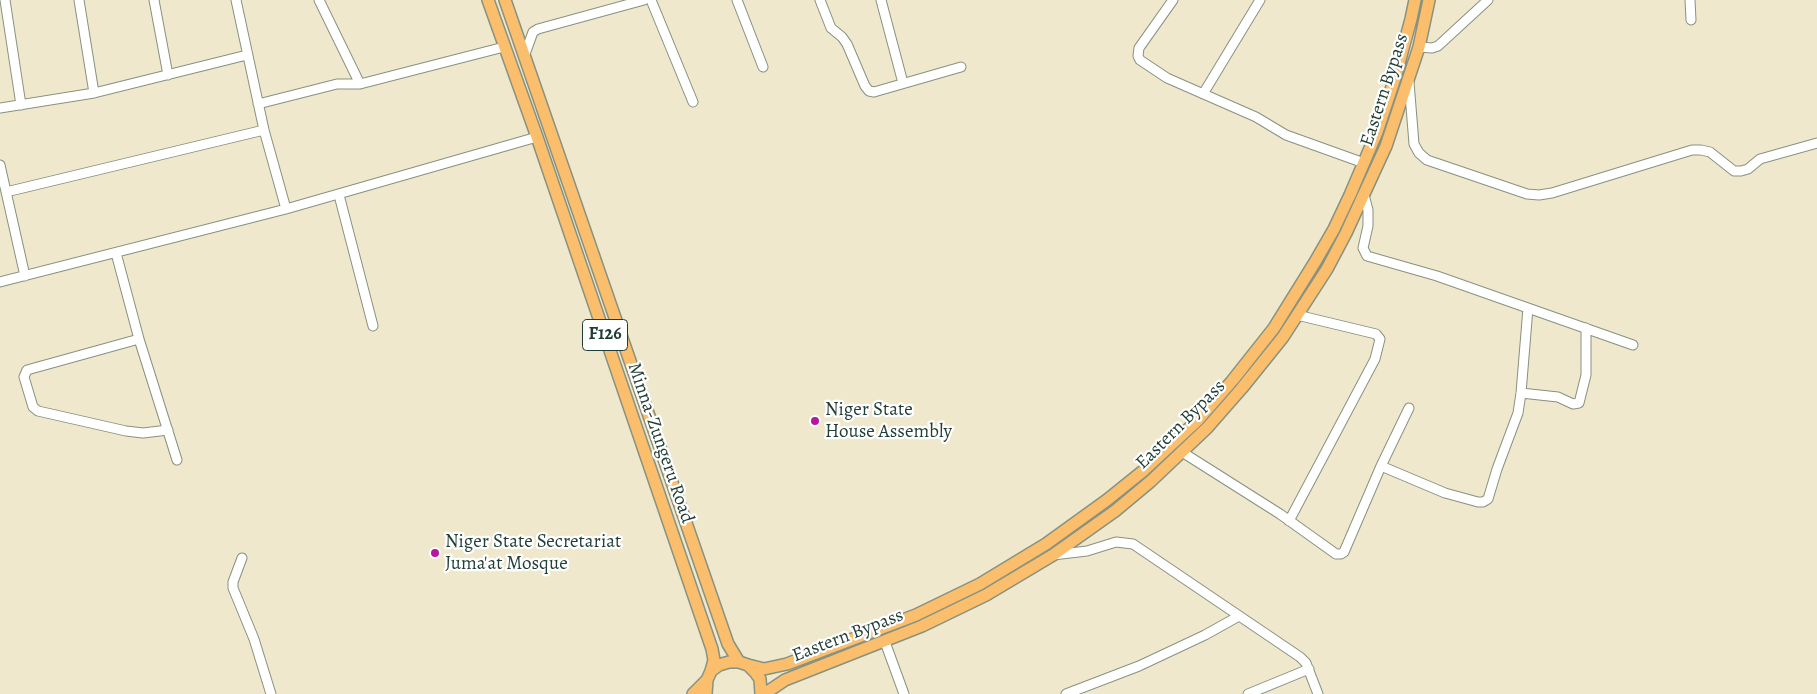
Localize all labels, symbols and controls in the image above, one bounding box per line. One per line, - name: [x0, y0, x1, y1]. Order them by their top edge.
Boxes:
- street label: Eastern Bypass: [1356, 31, 1414, 149]
- road number: F126: [582, 320, 628, 350]
- street label: Minna-Zungeru Road: [622, 360, 698, 526]
- street label: Eastern Bypass: [1131, 375, 1231, 475]
- place label: Niger State House Assembly: [825, 399, 952, 443]
- marker: Niger State House Assembly: [809, 415, 821, 427]
- place label: Niger State Secretariat Juma'at Mosque: [445, 531, 621, 575]
- marker: Niger State Secretariat Juma'at Mosque: [429, 547, 441, 559]
- street label: Eastern Bypass: [789, 604, 907, 668]

